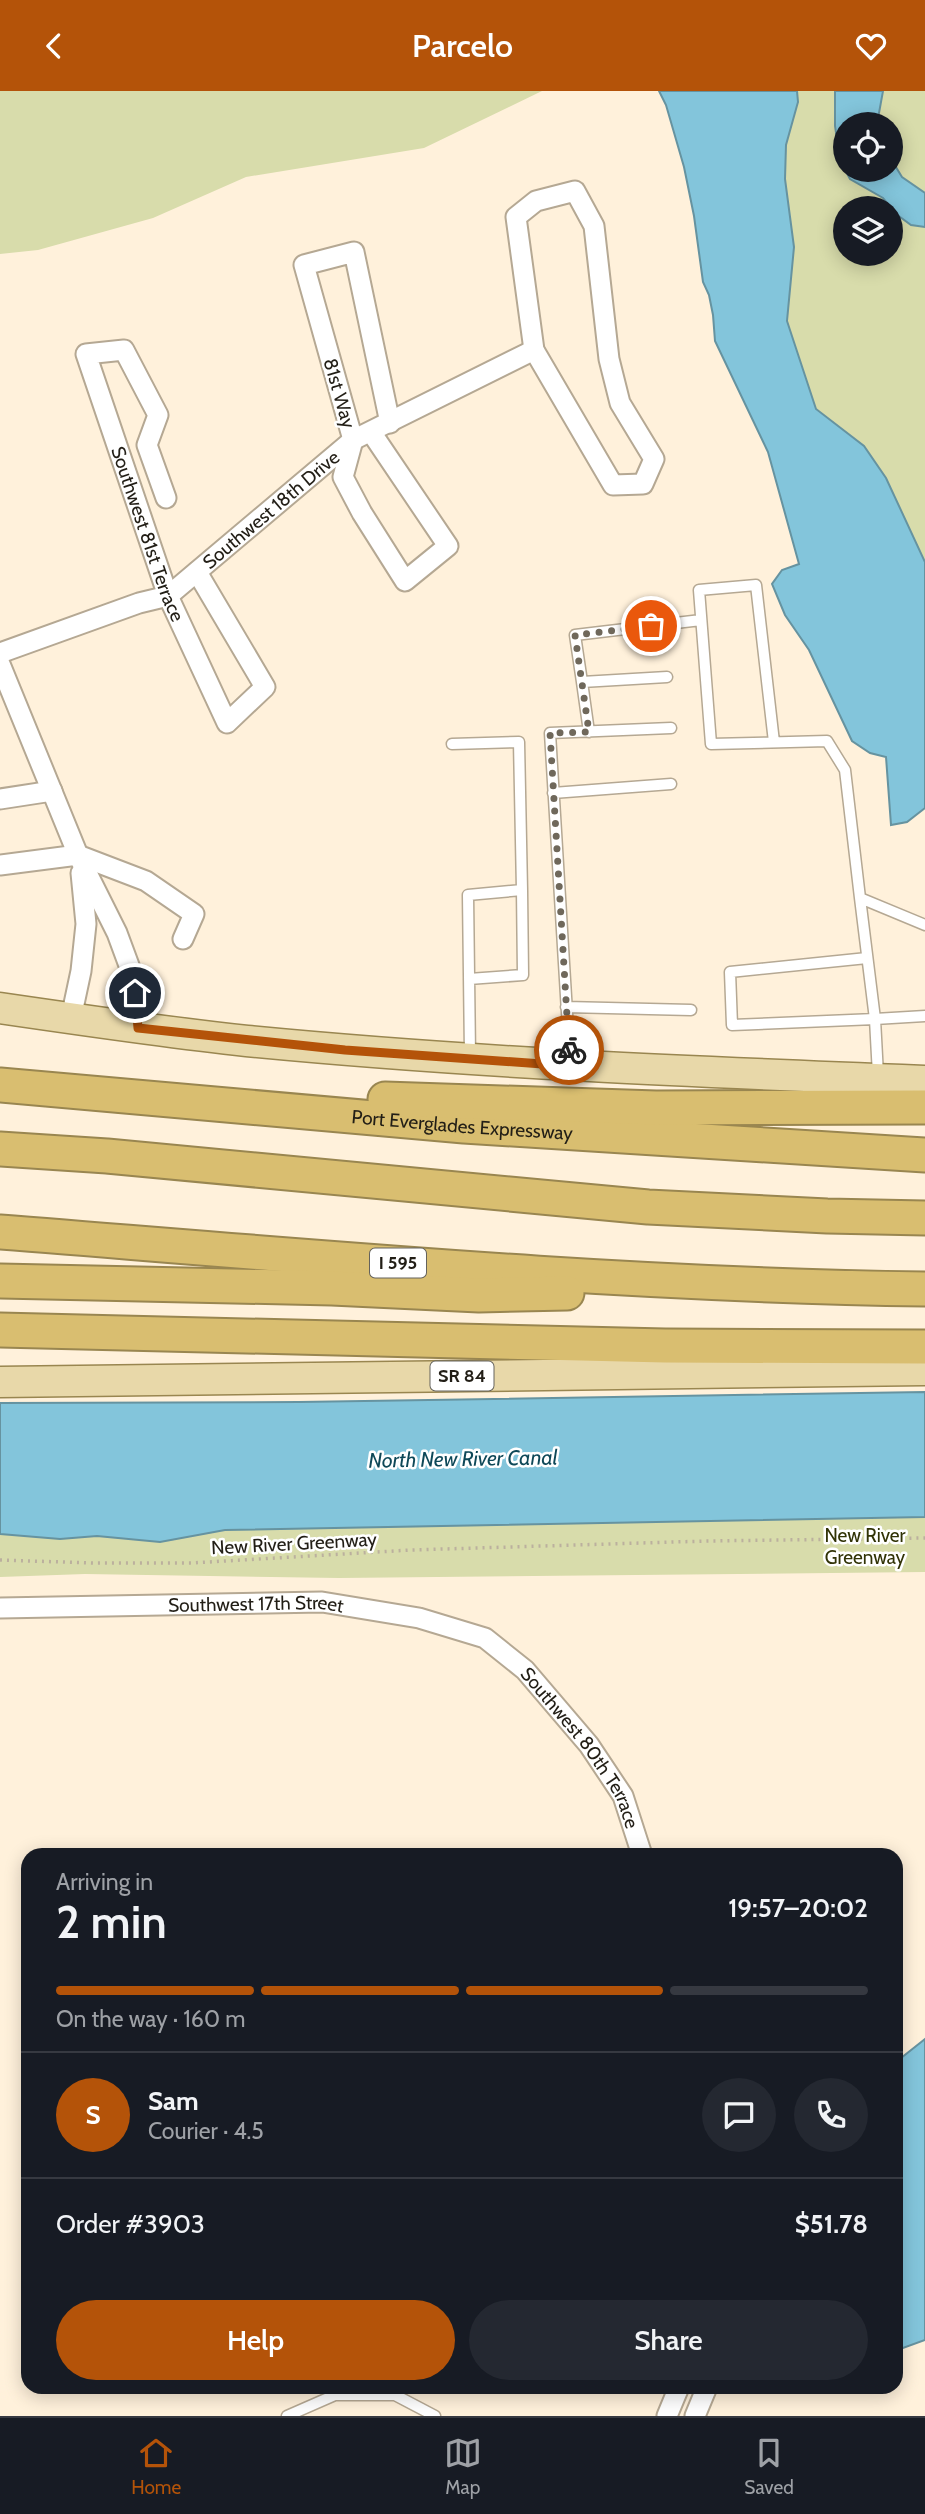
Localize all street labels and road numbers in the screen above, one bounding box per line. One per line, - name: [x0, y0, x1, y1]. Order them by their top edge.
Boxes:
- street label: 81st Way: [319, 355, 361, 431]
- street label: Southwest 81st Terrace: [106, 443, 189, 625]
- street label: Southwest 18th Drive: [198, 445, 344, 574]
- street label: Port Everglades Expressway: [351, 1105, 574, 1145]
- road number: I 595: [370, 1248, 426, 1277]
- road number: SR 84: [430, 1361, 494, 1391]
- street label: New River Greenway: [211, 1528, 378, 1559]
- street label: Southwest 17th Street: [168, 1590, 346, 1617]
- street label: Southwest 80th Terrace: [516, 1663, 644, 1832]

